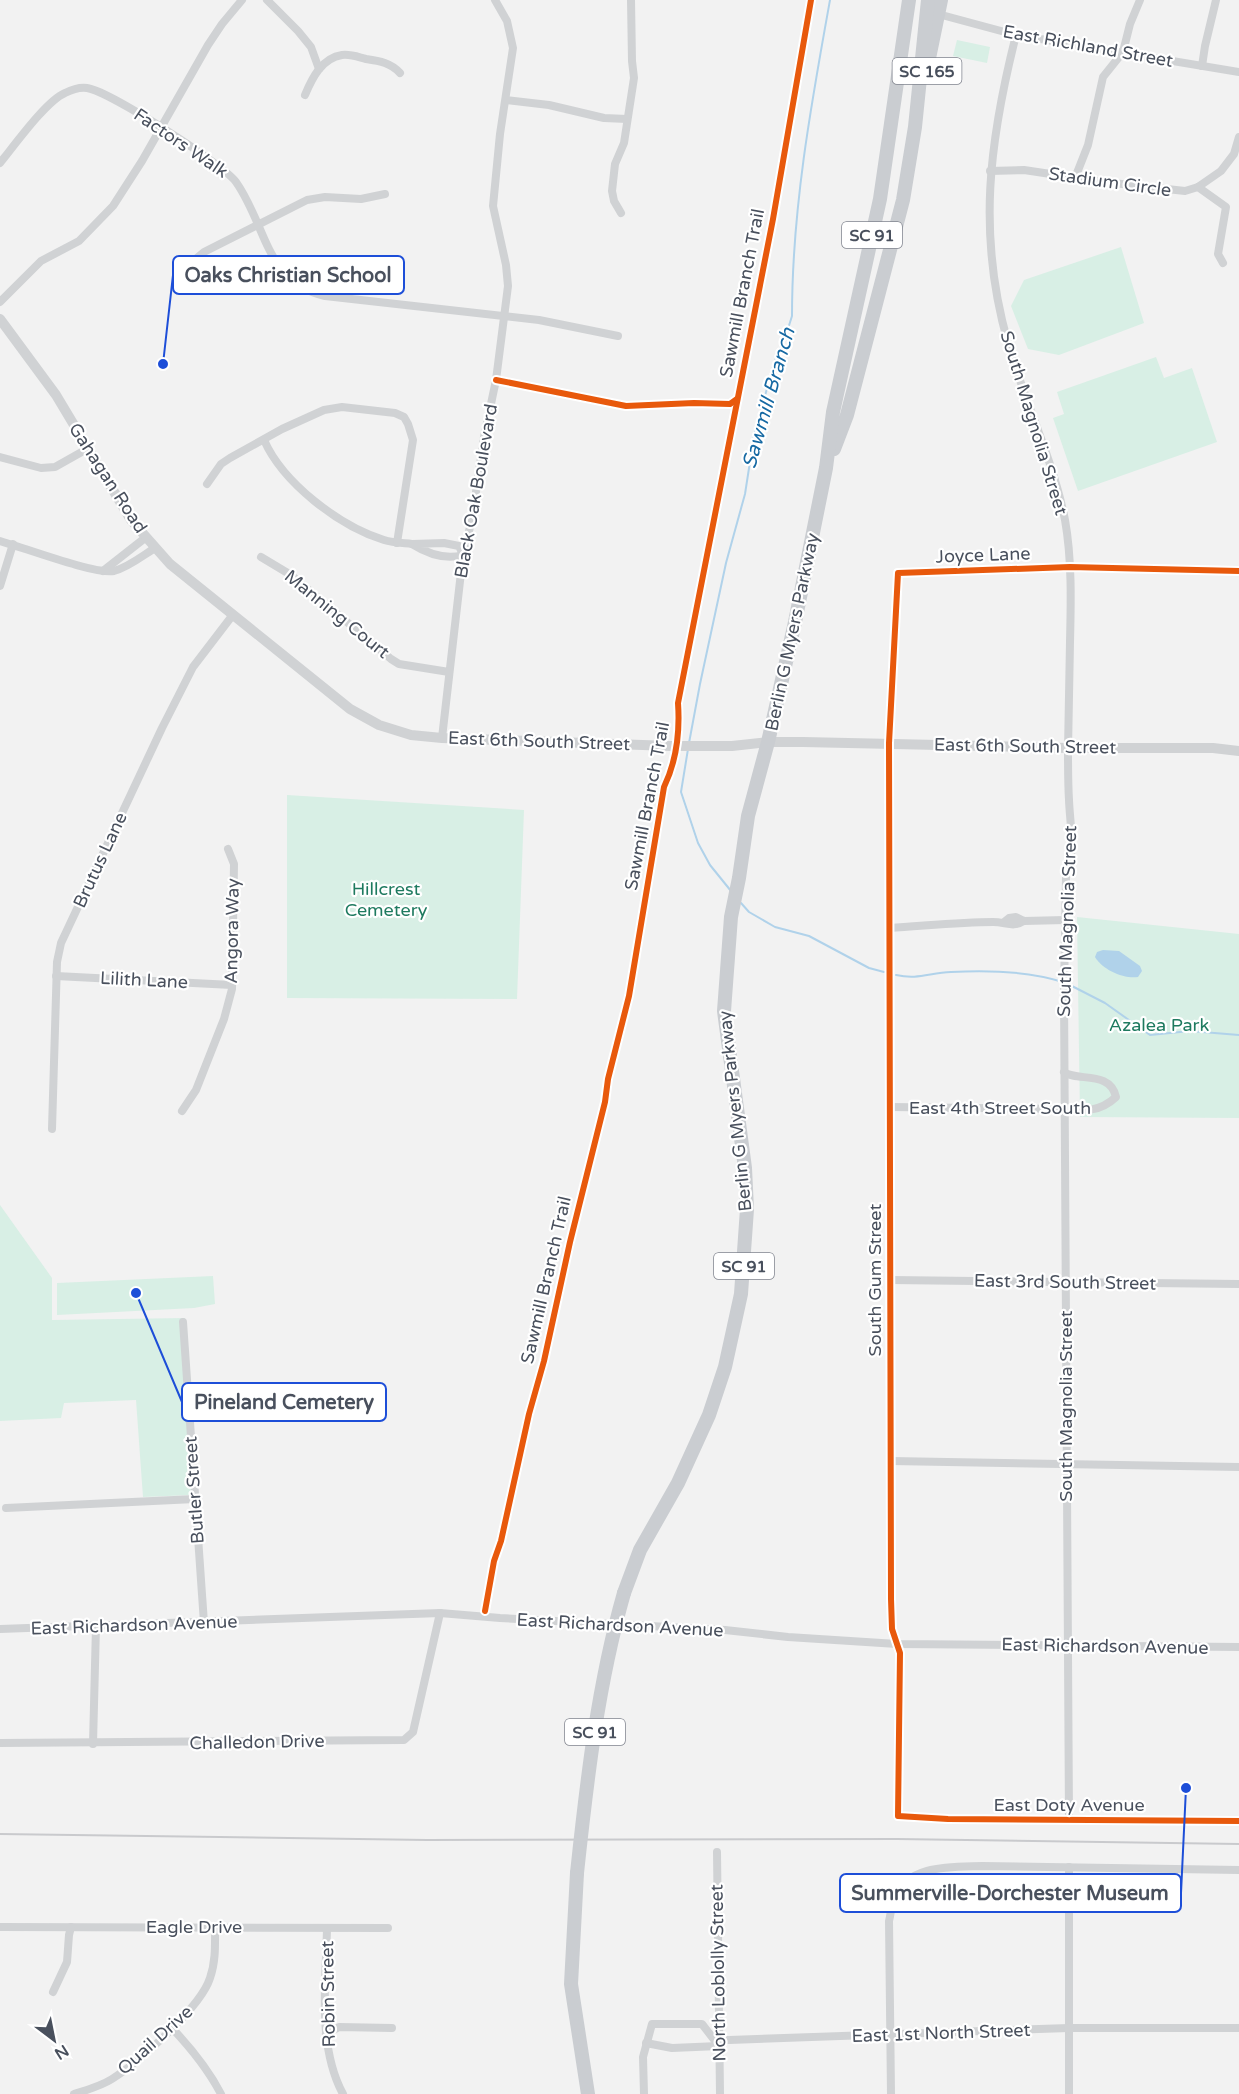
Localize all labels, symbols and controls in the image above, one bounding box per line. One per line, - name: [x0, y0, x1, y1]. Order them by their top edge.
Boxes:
- street label: East Richland Street: [1001, 20, 1175, 72]
- road number: SC 165: [892, 58, 962, 84]
- street label: Factors Walk: [130, 103, 233, 183]
- street label: Stadium Circle: [1047, 163, 1173, 201]
- street label: Sawmill Branch Trail: [715, 207, 769, 379]
- road number: SC 91: [842, 222, 902, 248]
- callout: Oaks Christian School: [173, 256, 404, 294]
- text: Oaks Christian School: [185, 264, 391, 288]
- water label: Sawmill Branch: [737, 324, 801, 471]
- street label: South Magnolia Street: [995, 328, 1073, 518]
- street label: Black Oak Boulevard: [450, 402, 502, 580]
- street label: Gahagan Road: [64, 419, 152, 537]
- street label: Berlin G Myers Parkway: [760, 531, 824, 733]
- street label: Joyce Lane: [935, 542, 1031, 568]
- street label: Manning Court: [280, 565, 394, 663]
- street label: Sawmill Branch Trail: [620, 720, 674, 892]
- street label: East 6th South Street: [447, 727, 631, 755]
- street label: East 6th South Street: [934, 733, 1116, 759]
- street label: Brutus Lane: [68, 809, 132, 911]
- street label: South Magnolia Street: [1053, 825, 1081, 1017]
- street label: Angora Way: [220, 878, 244, 984]
- park label: Hillcrest Cemetery: [345, 878, 428, 921]
- street label: Lilith Lane: [100, 967, 188, 993]
- street label: Berlin G Myers Parkway: [713, 1009, 756, 1212]
- park label: Azalea Park: [1109, 1014, 1209, 1036]
- street label: East 4th Street South: [909, 1097, 1091, 1119]
- street label: Sawmill Branch Trail: [516, 1194, 576, 1366]
- street label: South Gum Street: [864, 1204, 886, 1356]
- road number: SC 91: [714, 1253, 774, 1279]
- street label: East 3rd South Street: [974, 1269, 1157, 1295]
- street label: South Magnolia Street: [1055, 1310, 1077, 1502]
- callout: Pineland Cemetery: [182, 1383, 386, 1421]
- text: Pineland Cemetery: [194, 1391, 374, 1415]
- street label: Butler Street: [179, 1435, 209, 1545]
- street label: East Richardson Avenue: [516, 1609, 724, 1641]
- street label: East Richardson Avenue: [30, 1610, 238, 1640]
- street label: East Richardson Avenue: [1001, 1633, 1209, 1659]
- road number: SC 91: [565, 1719, 625, 1745]
- street label: Challedon Drive: [189, 1730, 325, 1754]
- street label: East Doty Avenue: [993, 1794, 1145, 1816]
- callout: Summerville-Dorchester Museum: [840, 1874, 1181, 1912]
- text: Summerville-Dorchester Museum: [851, 1882, 1169, 1906]
- street label: North Loblolly Street: [705, 1884, 731, 2062]
- street label: Eagle Drive: [146, 1916, 242, 1938]
- street label: Robin Street: [316, 1940, 340, 2048]
- street label: Quail Drive: [113, 2001, 197, 2079]
- north arrow: [24, 2010, 84, 2070]
- street label: East 1st North Street: [851, 2019, 1031, 2047]
- text: N: [51, 2040, 72, 2064]

